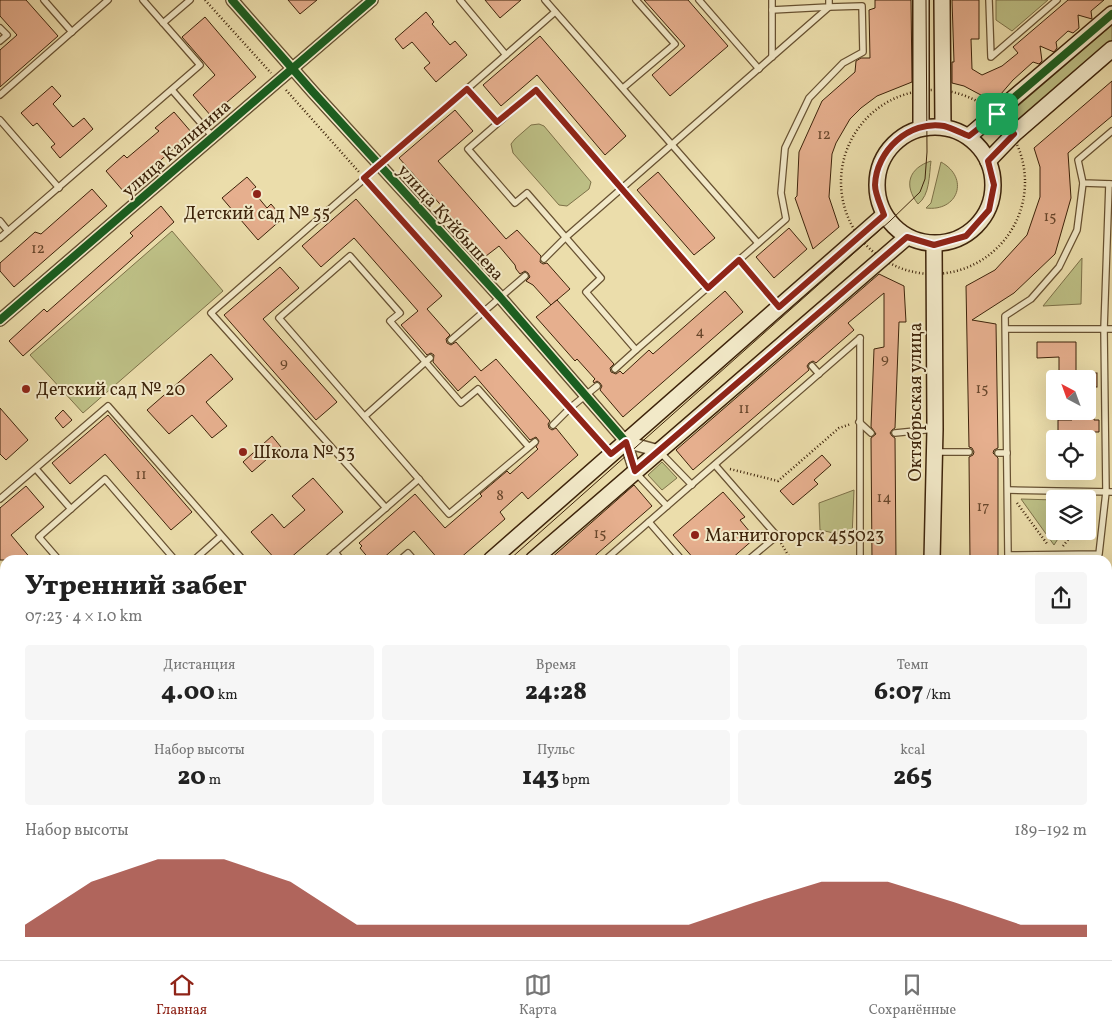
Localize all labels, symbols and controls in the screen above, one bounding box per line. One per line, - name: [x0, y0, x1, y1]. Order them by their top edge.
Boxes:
- pin: [976, 93, 1018, 135]
- street label: улица Калинина: [117, 95, 237, 204]
- icon: arrive: [983, 100, 1011, 128]
- house number: 12: [817, 125, 831, 146]
- street label: улица Куйбышева: [391, 159, 509, 287]
- marker: Детский сад № 55: [251, 188, 263, 200]
- place label: Детский сад № 55: [184, 202, 330, 227]
- house number: 15: [1043, 207, 1057, 228]
- house number: 12: [31, 239, 45, 260]
- house number: 4: [696, 322, 705, 343]
- street label: Октябрьская улица: [904, 323, 929, 481]
- house number: 9: [881, 349, 889, 370]
- house number: 9: [280, 353, 288, 374]
- north arrow: [1046, 370, 1096, 420]
- map controls: [1046, 370, 1096, 540]
- place label: Детский сад № 20: [36, 378, 186, 403]
- house number: 15: [975, 379, 989, 400]
- marker: Детский сад № 20: [20, 383, 32, 395]
- house number: 11: [738, 399, 750, 420]
- button: locate: [1046, 430, 1096, 480]
- place label: Школа № 53: [253, 441, 355, 466]
- marker: Школа № 53: [237, 446, 249, 458]
- house number: 11: [135, 465, 147, 486]
- house number: 8: [496, 486, 504, 507]
- house number: 14: [877, 488, 891, 509]
- button: layers: [1046, 490, 1096, 540]
- house number: 17: [976, 497, 990, 518]
- house number: 15: [593, 524, 607, 545]
- place label: Магнитогорск 455023: [705, 524, 884, 549]
- marker: Магнитогорск 455023: [689, 529, 701, 541]
- text: Утренний забег: [25, 567, 247, 606]
- button: share: [1035, 572, 1087, 624]
- text: 07:23 · 4 × 1.0 km: [25, 606, 142, 628]
- text: Дистанция: [163, 656, 235, 675]
- text: Время: [536, 656, 576, 675]
- text: Темп: [897, 656, 928, 675]
- text: 4.00: [161, 675, 215, 710]
- text: 24:28: [525, 675, 587, 710]
- text: 6:07: [874, 675, 923, 710]
- text: km: [215, 686, 238, 705]
- text: /km: [923, 686, 951, 705]
- text: Набор высоты: [154, 741, 245, 760]
- text: Пульс: [537, 741, 575, 760]
- text: kcal: [900, 741, 925, 760]
- text: 20: [178, 760, 206, 795]
- text: 143: [522, 760, 559, 795]
- text: 265: [893, 760, 932, 795]
- text: m: [206, 771, 221, 790]
- text: bpm: [559, 771, 590, 790]
- text: Набор высоты: [25, 820, 129, 842]
- text: 189–192 m: [1014, 820, 1087, 842]
- tab: Главная: [156, 971, 207, 1020]
- tab: Карта: [519, 971, 557, 1020]
- tab: Сохранённые: [869, 971, 956, 1020]

